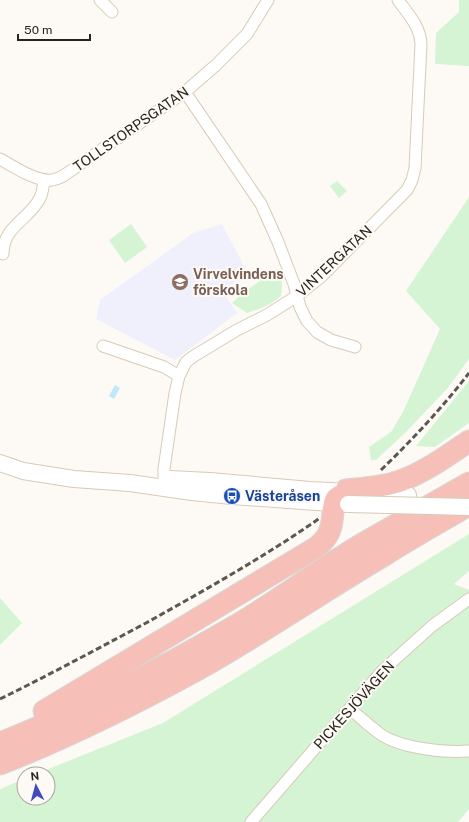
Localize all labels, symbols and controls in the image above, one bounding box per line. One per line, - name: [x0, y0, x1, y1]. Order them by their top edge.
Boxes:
- scale bar: [18, 16, 90, 42]
- text: 50 m: [24, 23, 52, 37]
- street label: TOLLSTORPSGATAN: [70, 83, 192, 175]
- street label: VINTERGATAN: [293, 222, 375, 300]
- place label: Virvelvindens förskola: [193, 266, 284, 298]
- school or university icon: Virvelvindens förskola: [170, 272, 190, 292]
- bus stop icon: Västeråsen: [222, 486, 242, 506]
- place label: Västeråsen: [245, 488, 320, 504]
- street label: PICKESJÖVÄGEN: [309, 656, 398, 752]
- north arrow: [16, 766, 56, 806]
- text: N: [30, 770, 40, 782]

